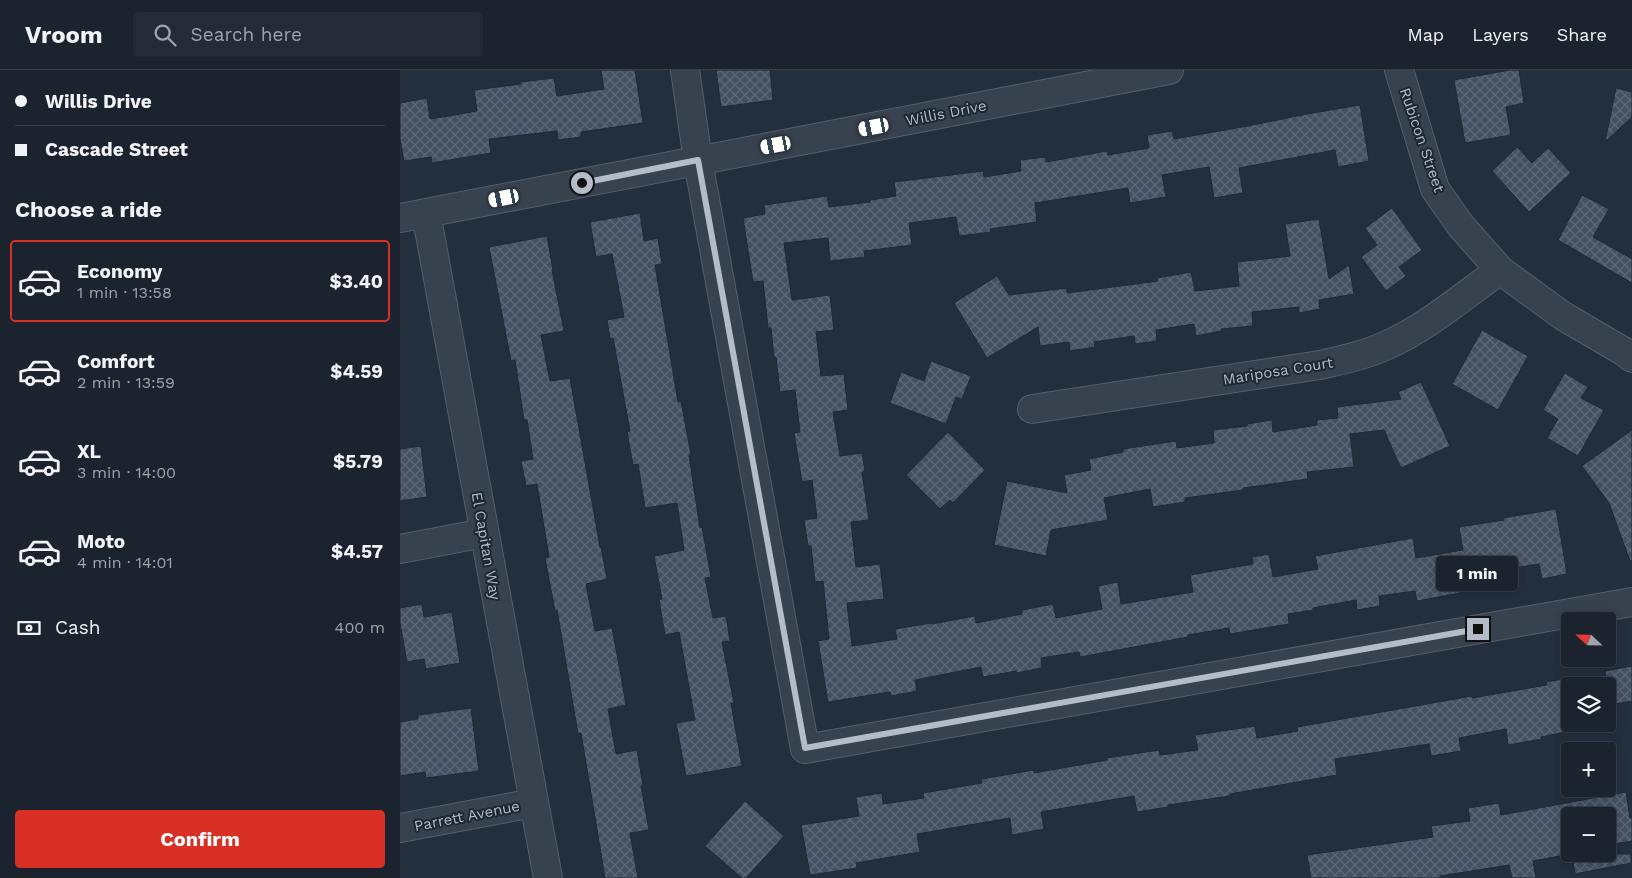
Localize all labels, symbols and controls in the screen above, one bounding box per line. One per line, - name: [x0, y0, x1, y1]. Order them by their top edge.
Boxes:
- search box: [133, 12, 483, 57]
- text: Vroom: [25, 21, 103, 49]
- icon: search: [151, 21, 179, 49]
- text: Search here: [191, 23, 302, 46]
- text: Map: [1407, 24, 1444, 45]
- text: Layers: [1472, 24, 1529, 45]
- text: Share: [1557, 24, 1607, 45]
- street label: Rubicon Street: [1396, 85, 1449, 195]
- text: Willis Drive: [45, 90, 152, 113]
- street label: Willis Drive: [904, 96, 988, 130]
- car: [857, 117, 890, 137]
- car: [759, 135, 792, 155]
- text: Cascade Street: [45, 138, 188, 161]
- route start: [571, 172, 593, 194]
- car: [487, 188, 520, 208]
- text: Choose a ride: [15, 197, 162, 222]
- icon: car: [17, 259, 62, 304]
- text: Economy: [77, 260, 162, 283]
- text: $3.40: [330, 270, 383, 293]
- text: 1 min · 13:58: [77, 283, 172, 302]
- icon: car: [17, 349, 62, 394]
- text: Comfort: [77, 350, 155, 373]
- street label: Mariposa Court: [1222, 353, 1335, 389]
- text: $4.59: [330, 360, 383, 383]
- text: 2 min · 13:59: [77, 373, 175, 392]
- icon: car: [17, 439, 62, 484]
- text: XL: [77, 440, 101, 463]
- text: $5.79: [333, 450, 383, 473]
- text: 3 min · 14:00: [77, 463, 176, 482]
- street label: El Capitan Way: [468, 491, 504, 602]
- icon: car: [17, 529, 62, 574]
- text: Moto: [77, 530, 125, 553]
- text: $4.57: [331, 540, 383, 563]
- text: 4 min · 14:01: [77, 553, 173, 572]
- callout: 1 min: [1437, 556, 1519, 592]
- text: 1 min: [1456, 564, 1498, 583]
- north arrow: [1561, 612, 1616, 668]
- map controls: [1561, 612, 1616, 862]
- icon: cash: [15, 614, 43, 642]
- text: Cash: [55, 616, 101, 639]
- text: 400 m: [335, 618, 385, 637]
- route end: [1467, 618, 1489, 640]
- button: layers: [1561, 677, 1616, 732]
- button: +: [1561, 742, 1616, 797]
- street label: Parrett Avenue: [413, 797, 521, 835]
- button: −: [1561, 807, 1616, 862]
- button: Confirm: [15, 810, 385, 868]

